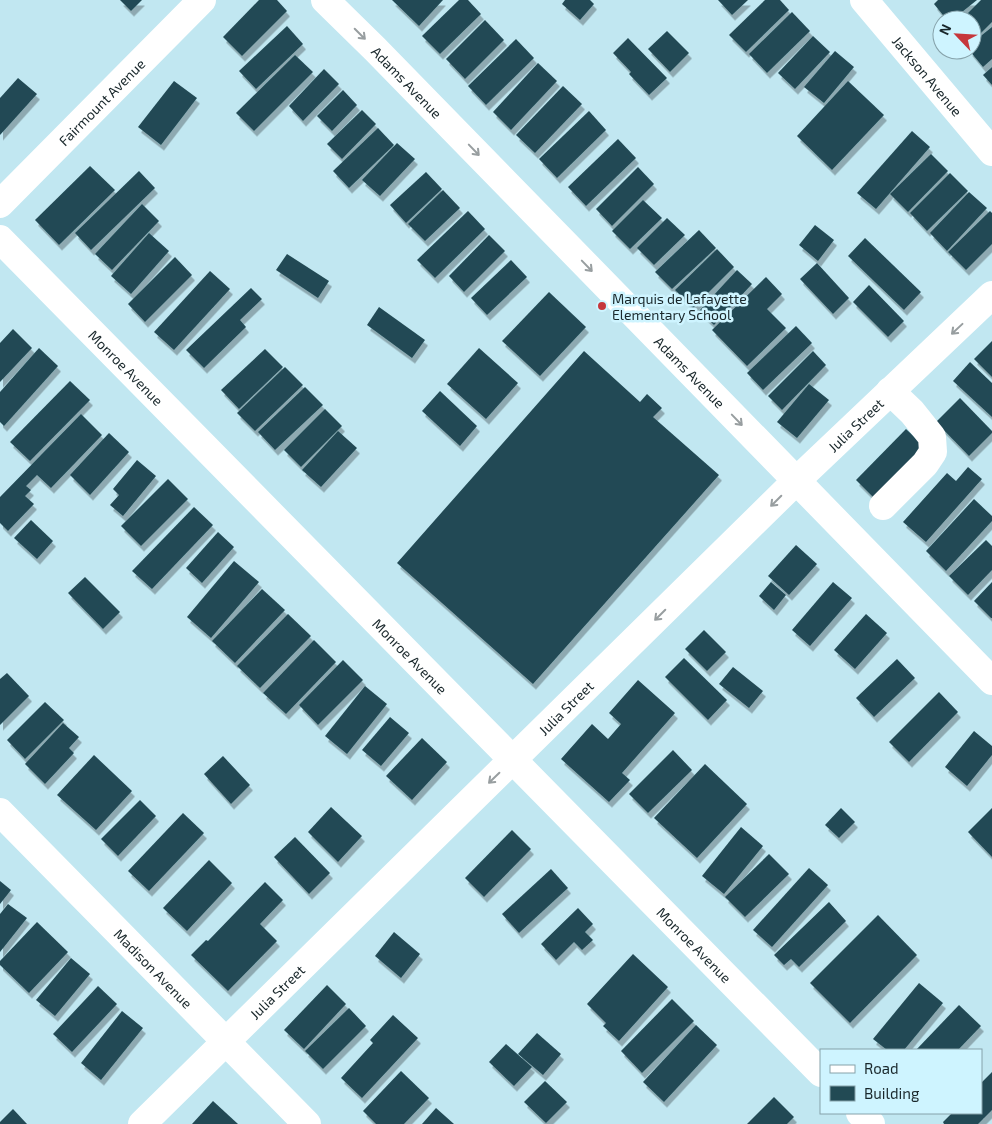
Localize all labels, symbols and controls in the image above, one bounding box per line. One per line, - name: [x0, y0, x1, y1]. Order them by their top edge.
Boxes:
- north arrow: [932, 10, 982, 60]
- text: N: [935, 21, 955, 37]
- one-way arrow: [354, 28, 366, 40]
- street label: Jackson Avenue: [889, 32, 966, 119]
- street label: Adams Avenue: [368, 42, 446, 121]
- street label: Fairmount Avenue: [55, 55, 148, 149]
- one-way arrow: [467, 144, 480, 156]
- one-way arrow: [581, 260, 593, 273]
- place label: Marquis de Lafayette Elementary School: [612, 290, 747, 323]
- marker: Marquis de Lafayette Elementary School: [596, 300, 608, 312]
- one-way arrow: [950, 323, 963, 335]
- street label: Monroe Avenue: [85, 326, 167, 409]
- street label: Adams Avenue: [651, 332, 729, 411]
- street label: Julia Street: [824, 394, 887, 455]
- one-way arrow: [731, 414, 743, 427]
- one-way arrow: [769, 495, 782, 507]
- one-way arrow: [654, 609, 666, 621]
- street label: Monroe Avenue: [370, 615, 451, 697]
- street label: Julia Street: [535, 677, 597, 738]
- one-way arrow: [489, 772, 501, 784]
- street label: Monroe Avenue: [654, 903, 735, 986]
- street label: Madison Avenue: [111, 925, 196, 1011]
- street label: Julia Street: [246, 961, 308, 1022]
- legend: [820, 1049, 982, 1114]
- text: Road: [864, 1059, 899, 1077]
- text: Building: [864, 1084, 920, 1102]

